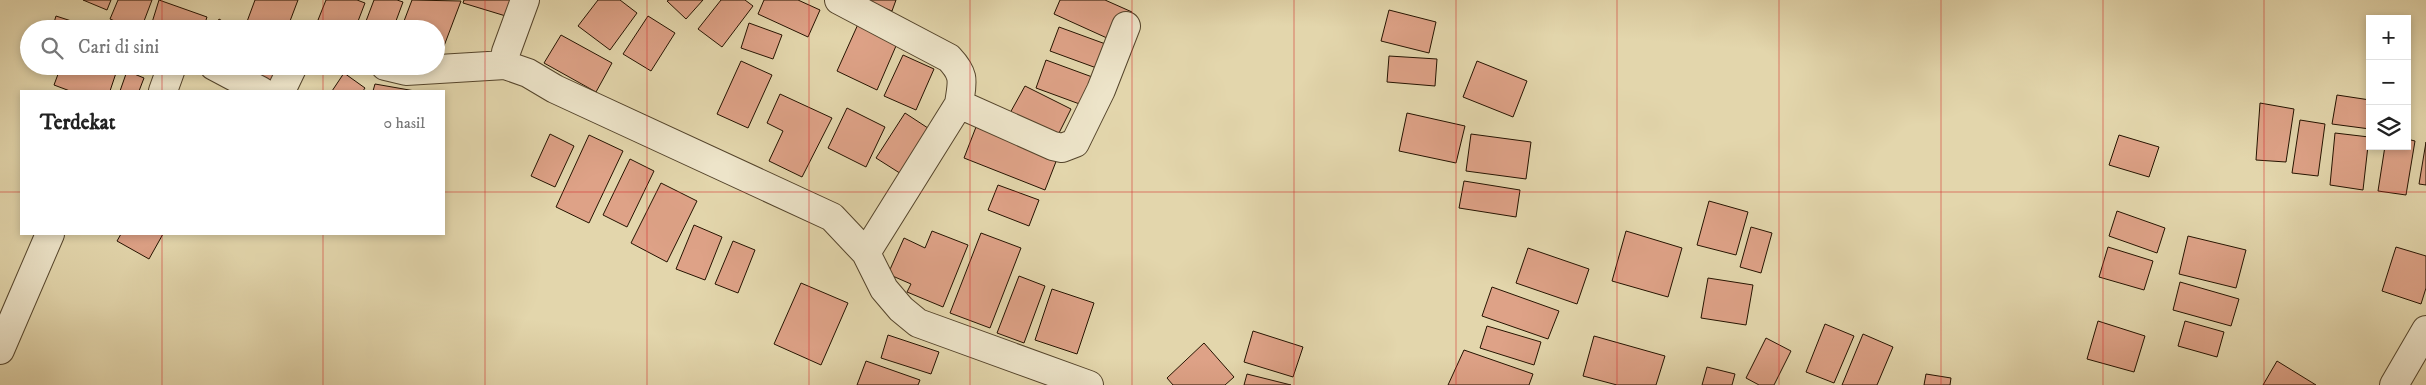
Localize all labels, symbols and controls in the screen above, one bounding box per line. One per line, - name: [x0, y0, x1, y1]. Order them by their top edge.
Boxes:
- map controls: [2366, 15, 2411, 150]
- button: +: [2366, 15, 2411, 60]
- search box: [20, 20, 445, 75]
- icon: search: [38, 34, 66, 62]
- text: Cari di sini: [78, 36, 159, 59]
- button: −: [2366, 60, 2411, 105]
- button: layers: [2366, 105, 2411, 150]
- text: Terdekat: [40, 110, 115, 136]
- text: 0 hasil: [384, 113, 425, 133]

